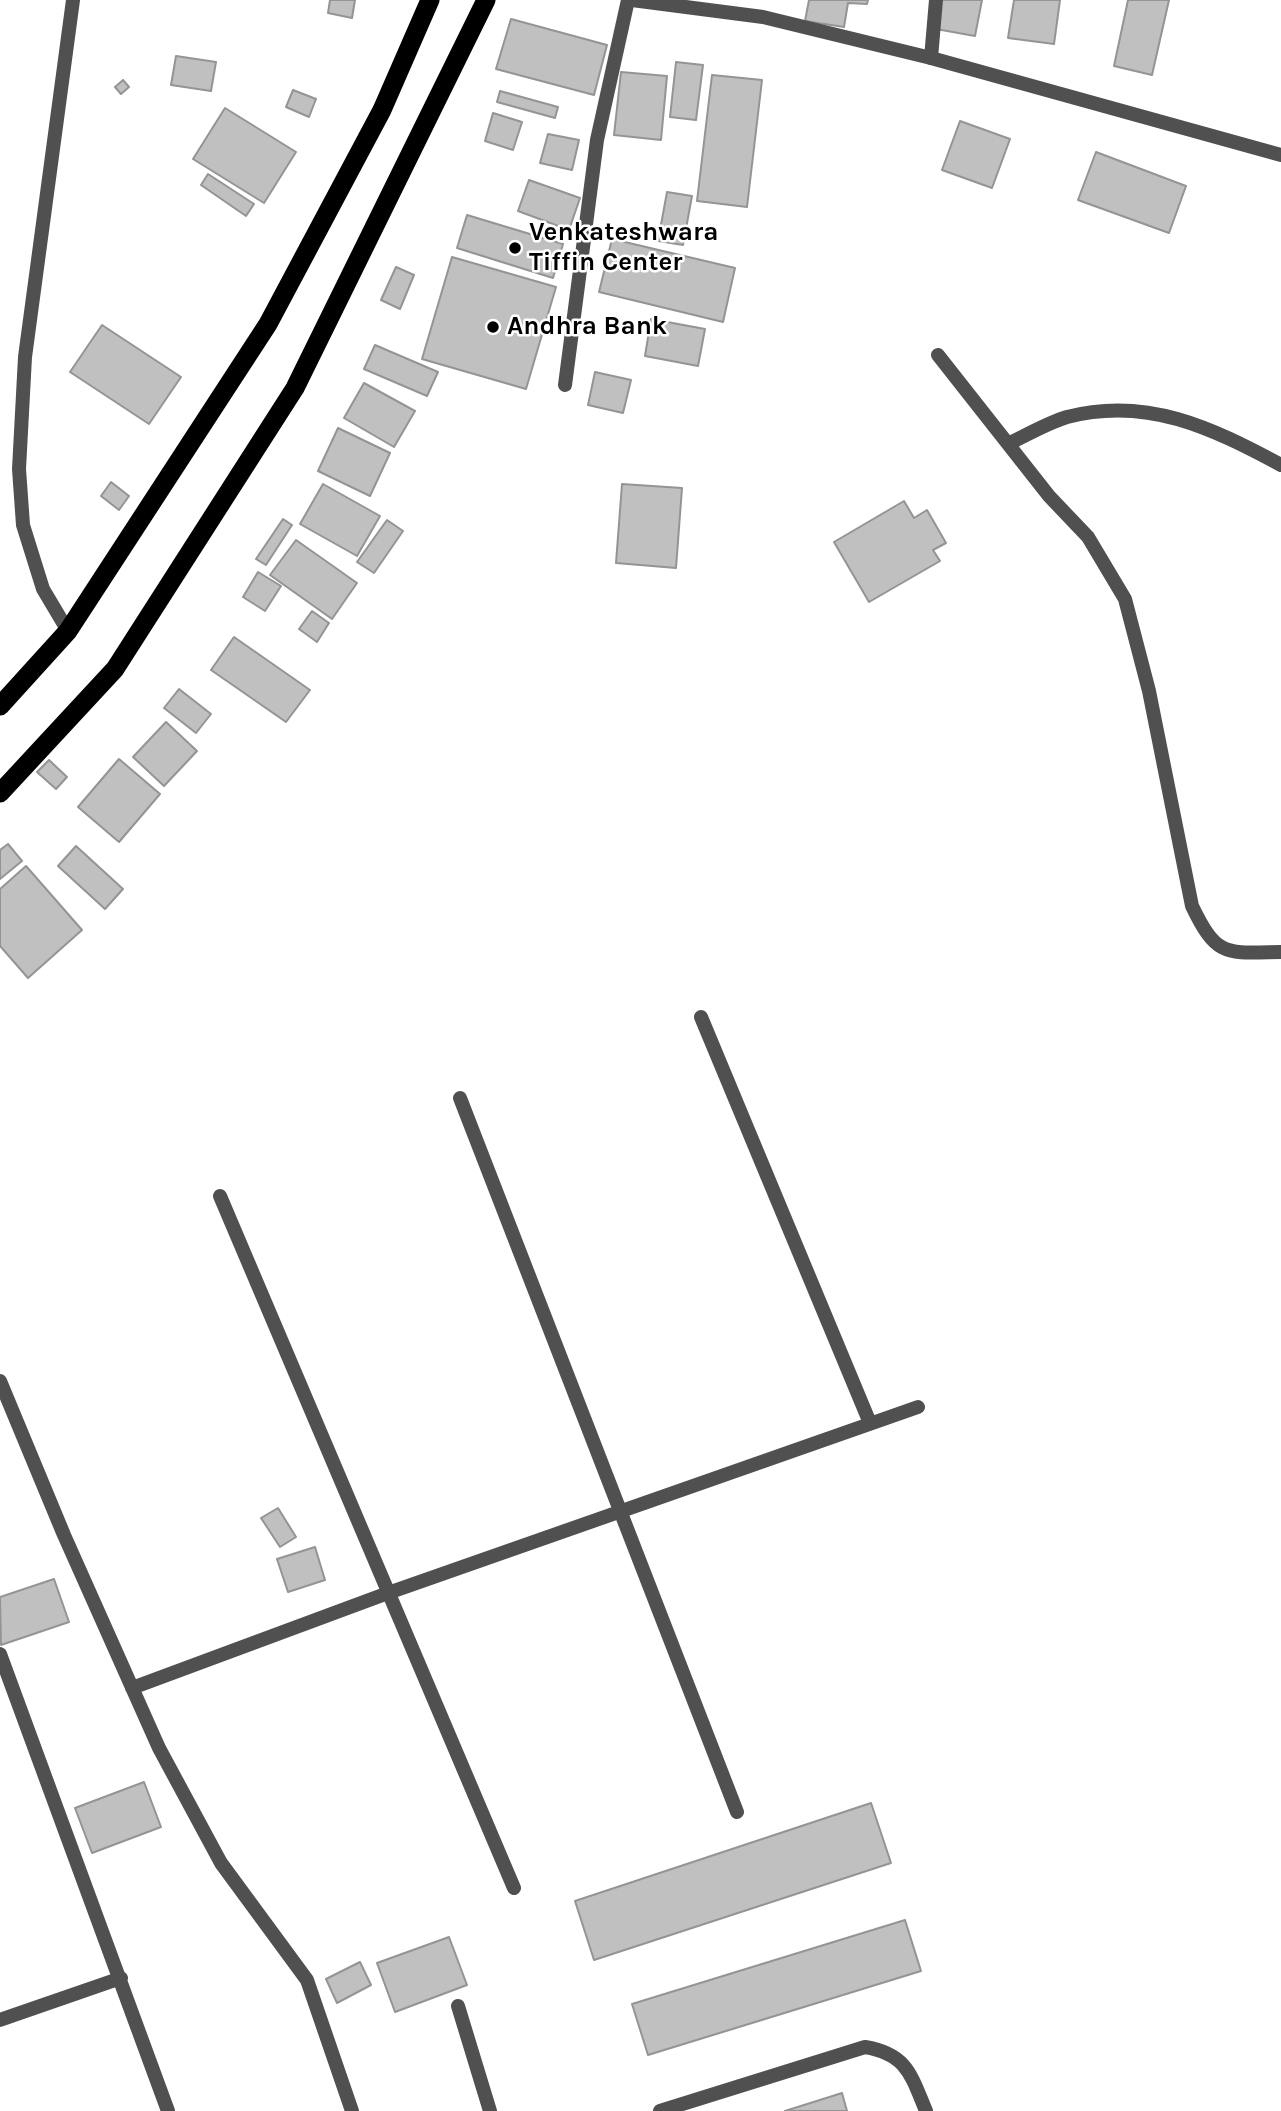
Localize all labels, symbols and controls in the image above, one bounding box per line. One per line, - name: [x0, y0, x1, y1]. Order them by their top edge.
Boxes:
- place label: Venkateshwara Tiffin Center: [529, 217, 718, 278]
- marker: Venkateshwara Tiffin Center: [507, 240, 523, 256]
- place label: Andhra Bank: [507, 311, 667, 343]
- marker: Andhra Bank: [485, 319, 501, 335]

